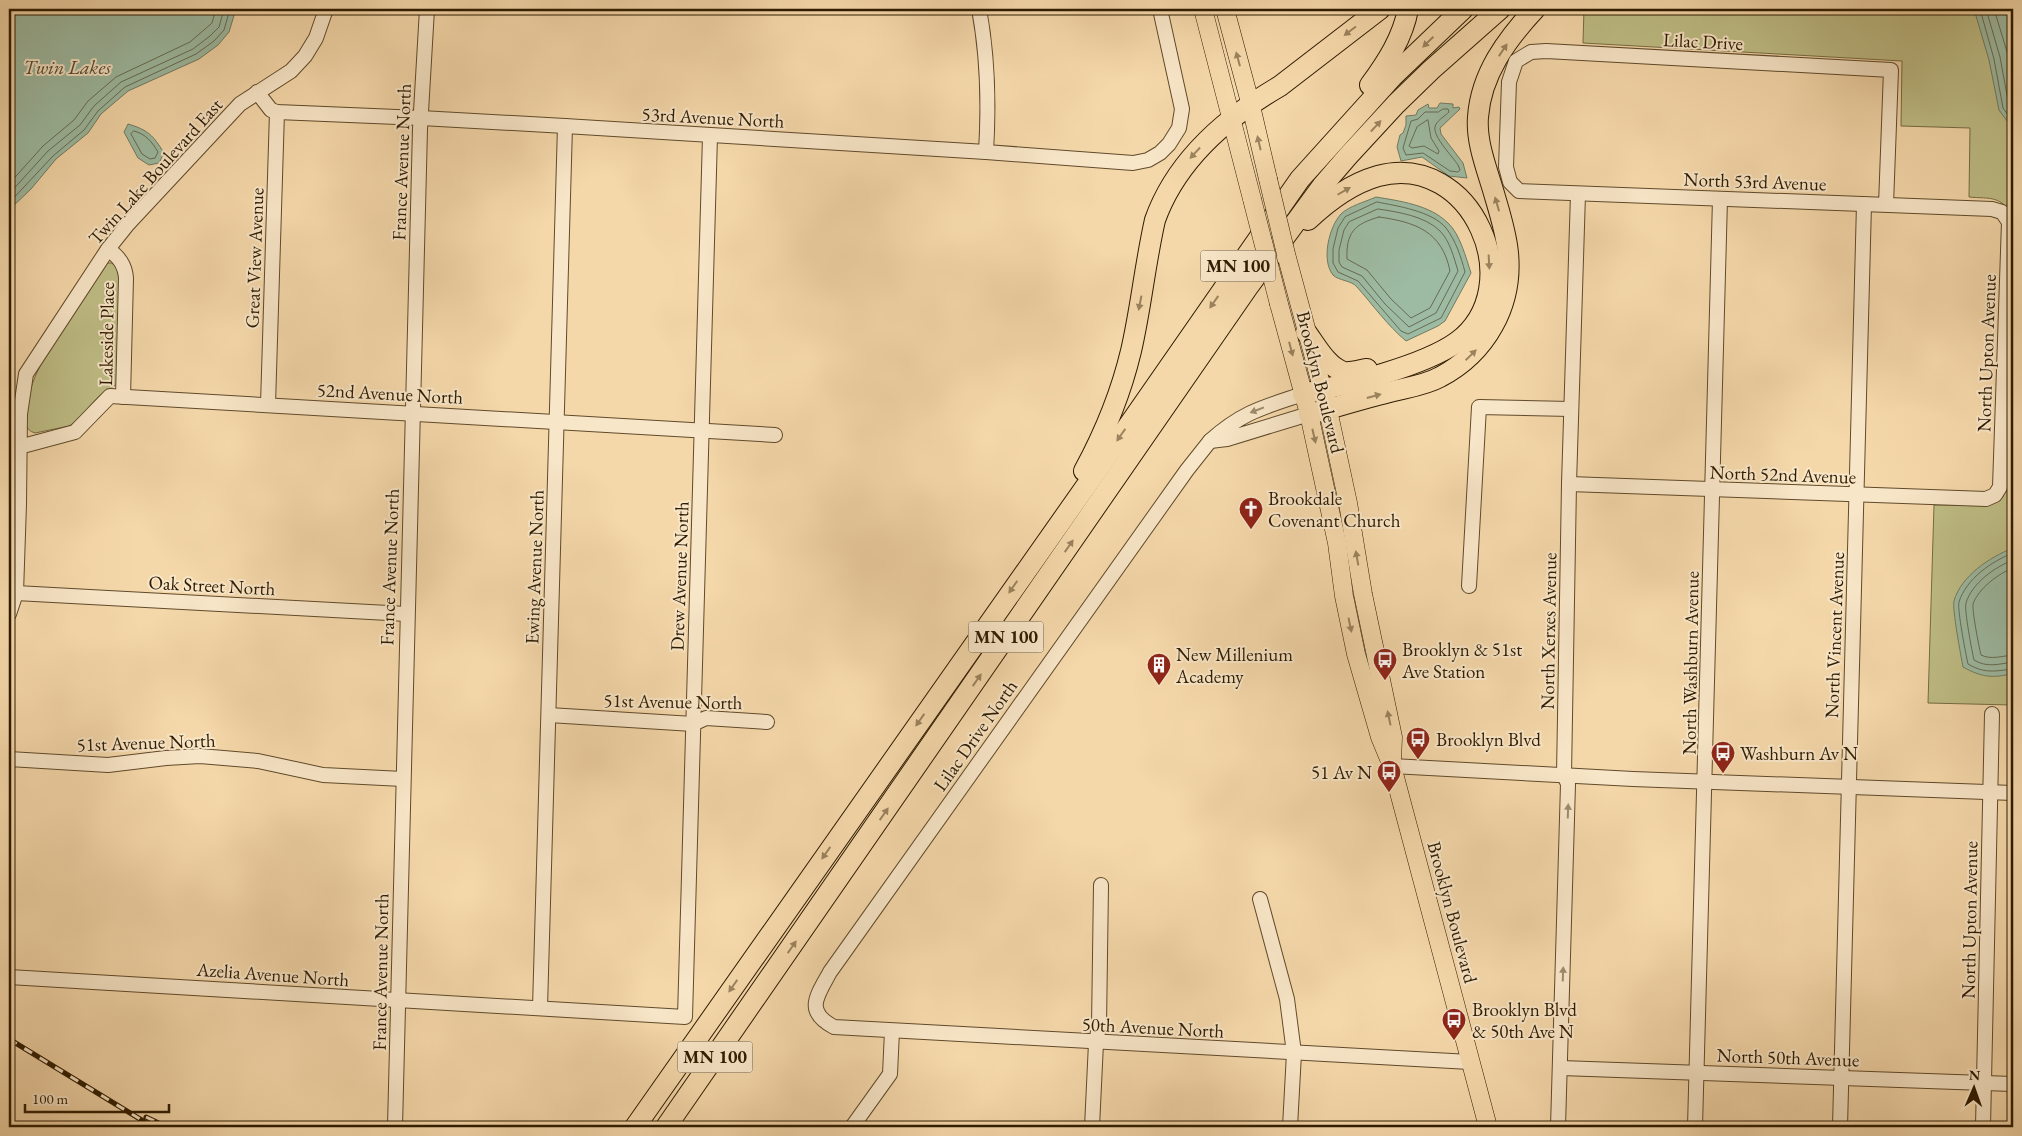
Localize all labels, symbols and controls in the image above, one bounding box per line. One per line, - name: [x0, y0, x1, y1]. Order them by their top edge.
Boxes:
- one-way arrow: [1343, 26, 1357, 36]
- street label: Lilac Drive: [1662, 27, 1744, 56]
- one-way arrow: [1422, 36, 1434, 48]
- one-way arrow: [1498, 43, 1507, 57]
- one-way arrow: [1234, 51, 1242, 66]
- water label: Twin Lakes: [23, 54, 111, 80]
- street label: France Avenue North: [386, 83, 417, 241]
- street label: Twin Lake Boulevard East: [83, 93, 228, 250]
- street label: 53rd Avenue North: [641, 101, 785, 134]
- one-way arrow: [1370, 120, 1382, 132]
- one-way arrow: [1255, 135, 1263, 150]
- one-way arrow: [1189, 147, 1201, 159]
- street label: North 53rd Avenue: [1683, 167, 1827, 196]
- street label: Great View Avenue: [240, 187, 269, 329]
- one-way arrow: [1338, 187, 1351, 196]
- one-way arrow: [1492, 197, 1500, 212]
- road number: MN 100: [1200, 250, 1276, 282]
- one-way arrow: [1486, 254, 1494, 270]
- street label: North Upton Avenue: [1971, 274, 2002, 432]
- street label: Lakeside Place: [93, 282, 120, 386]
- one-way arrow: [1135, 295, 1143, 311]
- one-way arrow: [1209, 295, 1219, 309]
- street label: Brooklyn Boulevard: [1291, 308, 1350, 456]
- one-way arrow: [1287, 342, 1295, 357]
- one-way arrow: [1465, 349, 1477, 361]
- street label: 52nd Avenue North: [316, 377, 464, 410]
- one-way arrow: [1367, 392, 1382, 400]
- one-way arrow: [1249, 406, 1264, 414]
- one-way arrow: [1310, 428, 1318, 443]
- one-way arrow: [1116, 429, 1126, 442]
- street label: North 52nd Avenue: [1709, 459, 1857, 490]
- place label: Brookdale Covenant Church: [1268, 486, 1401, 533]
- street label: France Avenue North: [374, 488, 405, 646]
- street label: Ewing Avenue North: [519, 489, 550, 645]
- church icon: Brookdale Covenant Church: [1238, 496, 1264, 530]
- street label: Drew Avenue North: [664, 501, 695, 651]
- one-way arrow: [1064, 540, 1074, 553]
- one-way arrow: [1353, 550, 1361, 566]
- street label: North Vincent Avenue: [1819, 551, 1850, 719]
- street label: North Xerxes Avenue: [1535, 552, 1562, 710]
- street label: Oak Street North: [148, 570, 276, 601]
- street label: North Washburn Avenue: [1676, 571, 1705, 755]
- one-way arrow: [1008, 580, 1018, 594]
- one-way arrow: [1346, 617, 1354, 632]
- road number: MN 100: [968, 622, 1044, 652]
- place label: Brooklyn & 51st Ave Station: [1401, 637, 1522, 684]
- place label: New Millenium Academy: [1175, 642, 1293, 689]
- bus stop icon: Brooklyn & 51st Ave Station: [1372, 647, 1398, 681]
- building icon: New Millenium Academy: [1146, 652, 1172, 686]
- one-way arrow: [972, 673, 982, 687]
- street label: Lilac Drive North: [928, 675, 1023, 796]
- street label: 51st Avenue North: [603, 688, 743, 715]
- one-way arrow: [1385, 709, 1393, 725]
- one-way arrow: [915, 713, 925, 727]
- bus stop icon: Brooklyn Blvd: [1405, 726, 1431, 760]
- place label: Brooklyn Blvd: [1436, 727, 1541, 752]
- street label: 51st Avenue North: [76, 728, 216, 757]
- bus stop icon: Washburn Av N: [1710, 740, 1736, 774]
- place label: Washburn Av N: [1740, 741, 1858, 766]
- bus stop icon: 51 Av N: [1376, 759, 1402, 793]
- place label: 51 Av N: [1311, 760, 1372, 785]
- one-way arrow: [1564, 803, 1572, 819]
- one-way arrow: [879, 807, 889, 821]
- street label: Brooklyn Boulevard: [1422, 838, 1484, 986]
- street label: North Upton Avenue: [1956, 841, 1983, 999]
- one-way arrow: [821, 846, 832, 859]
- street label: France Avenue North: [367, 893, 394, 1051]
- one-way arrow: [787, 941, 797, 954]
- street label: Azelia Avenue North: [195, 957, 350, 992]
- one-way arrow: [1560, 965, 1568, 981]
- one-way arrow: [728, 979, 738, 993]
- place label: Brooklyn Blvd & 50th Ave N: [1472, 997, 1577, 1044]
- bus stop icon: Brooklyn Blvd & 50th Ave N: [1441, 1007, 1467, 1041]
- street label: 50th Avenue North: [1081, 1011, 1225, 1044]
- road number: MN 100: [678, 1042, 752, 1072]
- street label: North 50th Avenue: [1716, 1043, 1860, 1072]
- north arrow: [1950, 1064, 2000, 1114]
- text: N: [1968, 1066, 1981, 1084]
- scale bar: [25, 1081, 169, 1113]
- text: 100 m: [32, 1089, 69, 1108]

